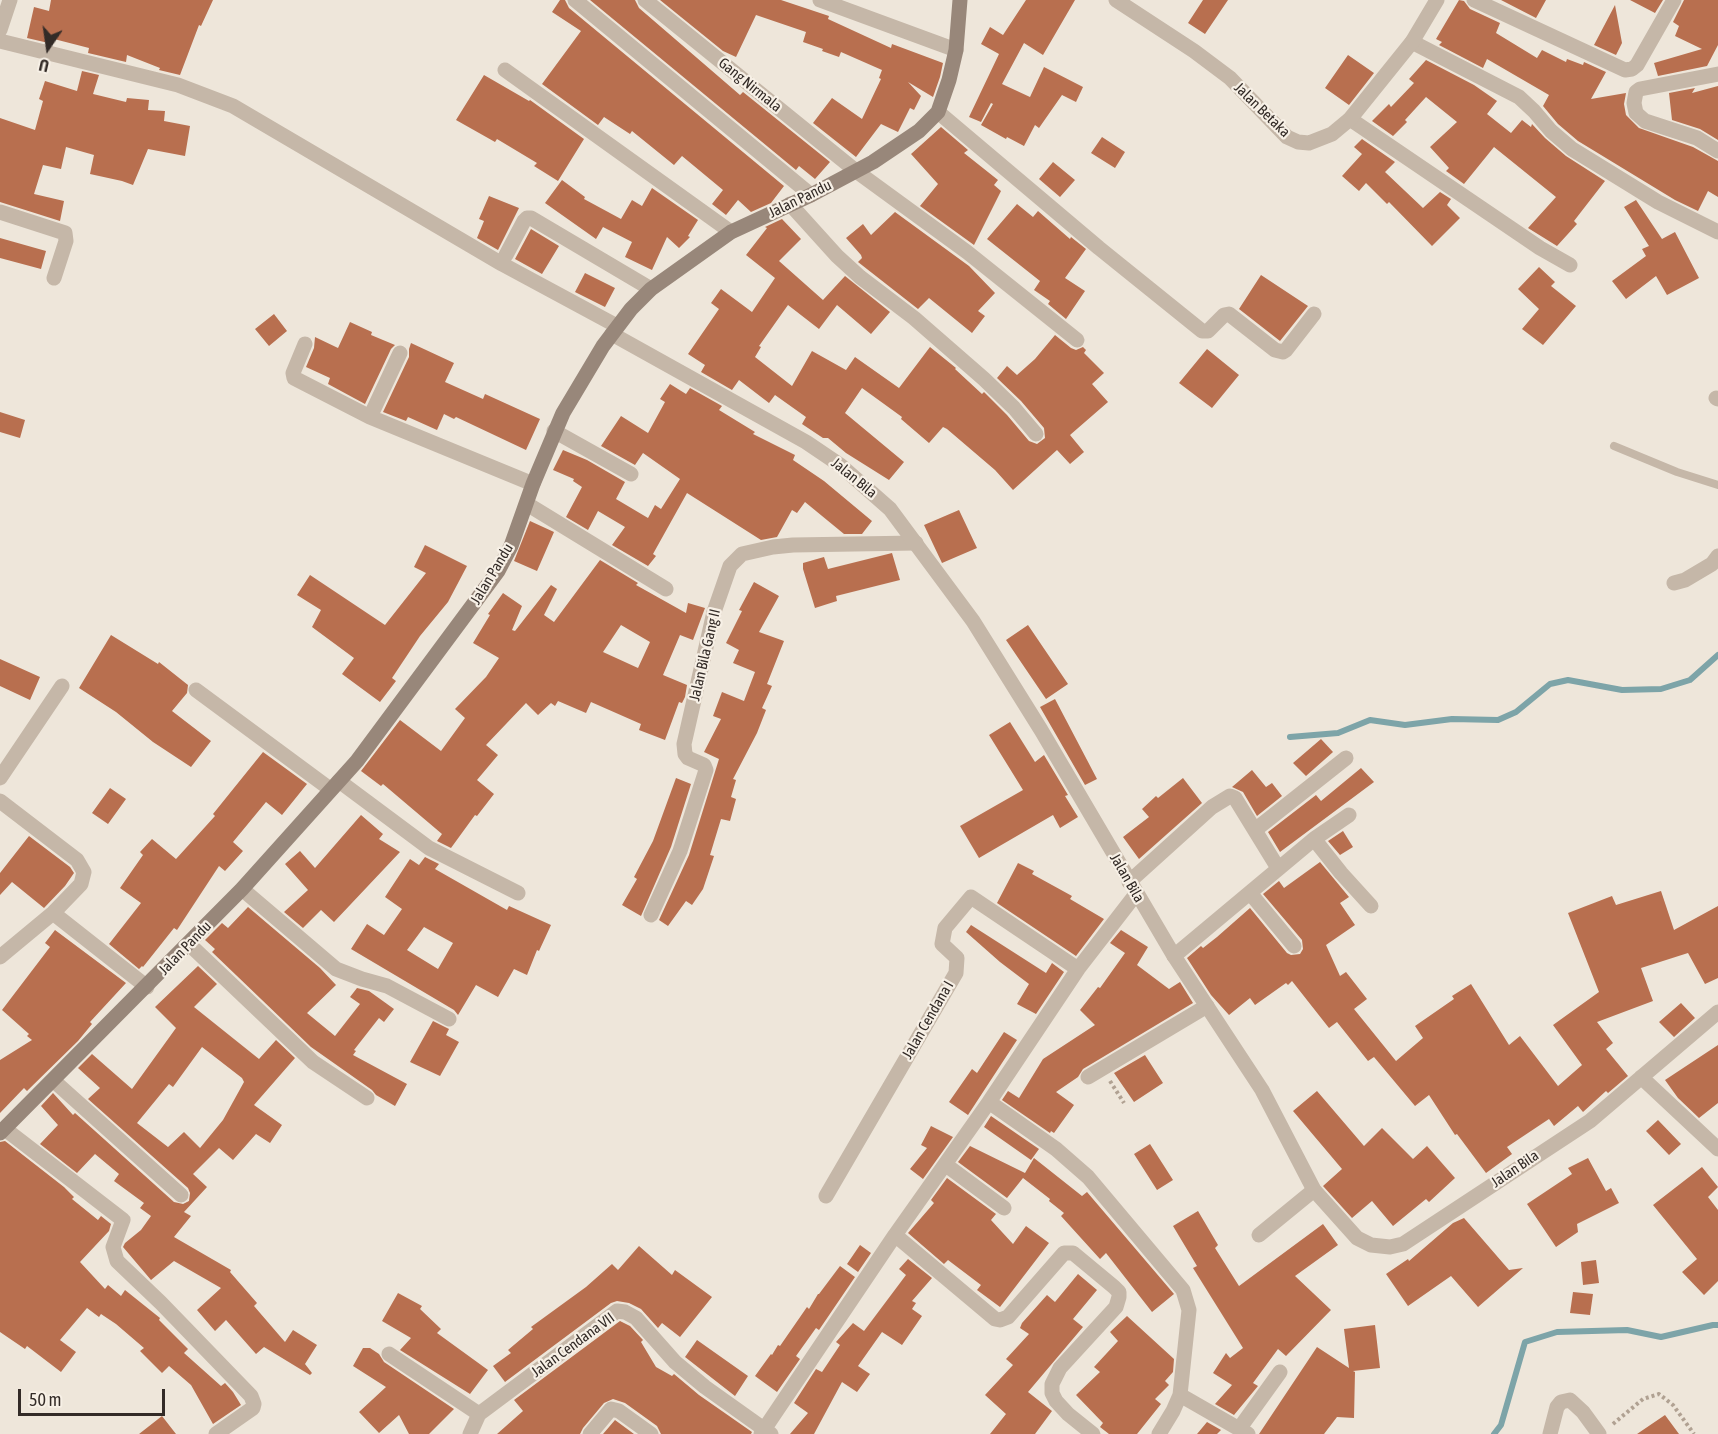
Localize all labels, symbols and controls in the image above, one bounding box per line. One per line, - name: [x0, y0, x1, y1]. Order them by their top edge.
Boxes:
- north arrow: [18, 18, 78, 78]
- street label: Gang Nirmala: [715, 54, 785, 116]
- text: U: [37, 56, 51, 75]
- street label: Jalan Betaka: [1230, 79, 1294, 141]
- street label: Jalan Pandu: [766, 176, 834, 222]
- street label: Jalan Bila: [828, 454, 880, 502]
- street label: Jalan Pandu: [467, 540, 517, 608]
- street label: Jalan Bila Gang II: [686, 607, 724, 703]
- street label: Jalan Bila: [1106, 850, 1148, 906]
- street label: Jalan Pandu: [155, 917, 215, 979]
- street label: Jalan Cendana I: [898, 978, 958, 1062]
- street label: Jalan Bila: [1488, 1147, 1542, 1191]
- street label: Jalan Cendana VII: [528, 1309, 618, 1381]
- scale bar: [21, 1377, 168, 1415]
- text: 50 m: [29, 1389, 61, 1410]

